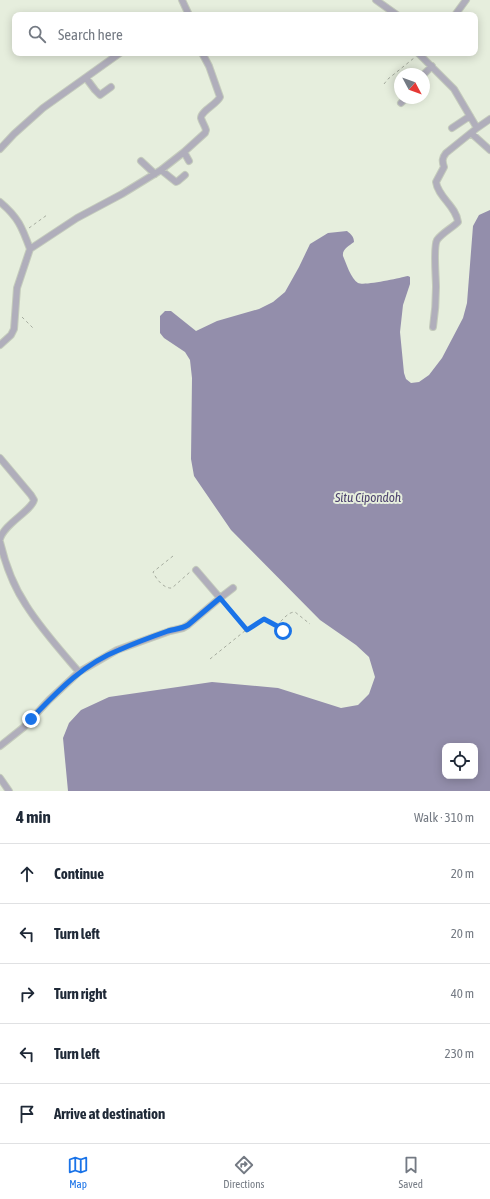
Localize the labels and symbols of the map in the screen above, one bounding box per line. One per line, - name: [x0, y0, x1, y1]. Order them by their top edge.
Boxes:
- north arrow: [394, 68, 430, 104]
- water label: Situ Cipondoh: [334, 490, 402, 505]
- route start: [274, 622, 292, 640]
- route end: [22, 710, 40, 728]

